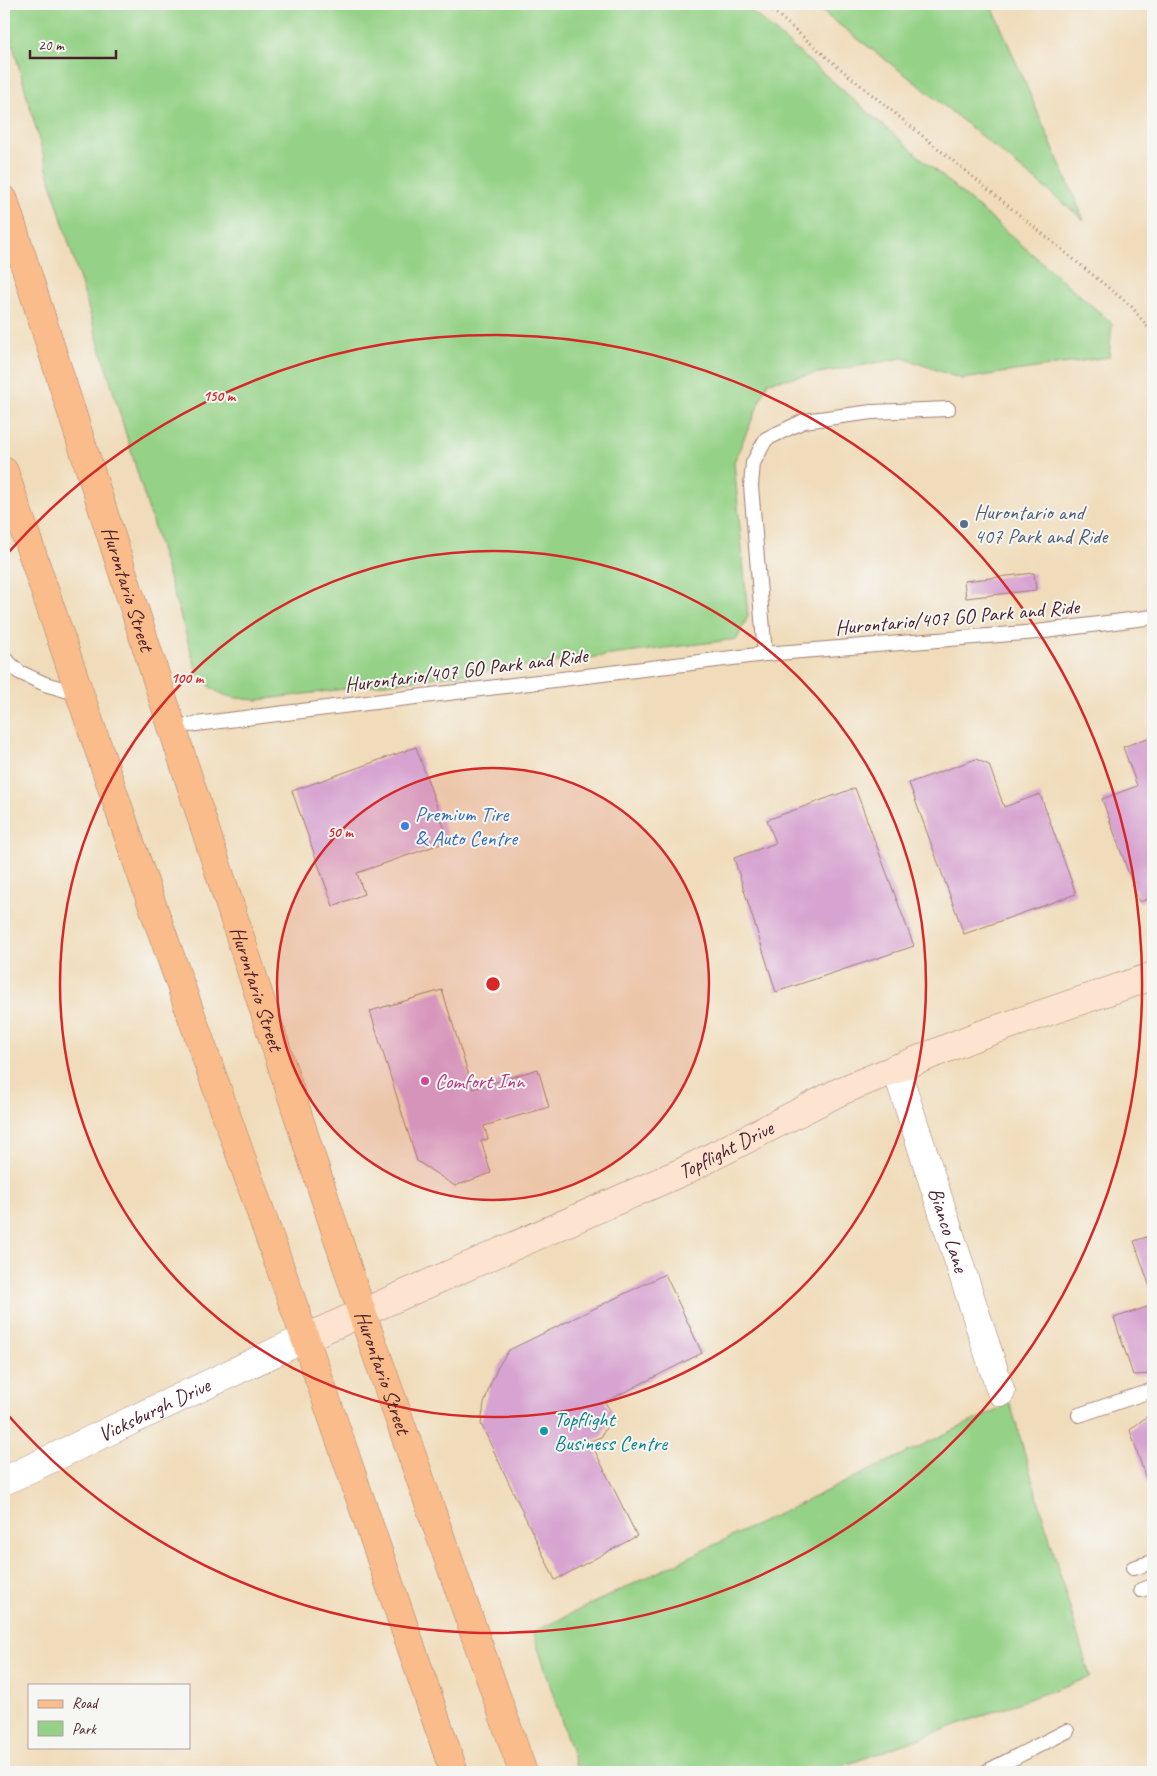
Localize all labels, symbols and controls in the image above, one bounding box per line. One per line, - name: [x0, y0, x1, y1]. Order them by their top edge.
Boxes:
- scale bar: [30, 28, 116, 60]
- text: 20 m: [38, 36, 65, 55]
- text: 150 m: [203, 387, 237, 406]
- place label: Hurontario and 407 Park and Ride: [974, 499, 1109, 549]
- marker: Hurontario and 407 Park and Ride: [958, 518, 970, 530]
- street label: Hurontario Street: [96, 523, 161, 656]
- street label: Hurontario/407 GO Park and Ride: [834, 593, 1082, 641]
- street label: Hurontario/407 GO Park and Ride: [343, 642, 591, 698]
- text: 100 m: [171, 669, 205, 688]
- place label: Premium Tire & Auto Centre: [415, 801, 519, 851]
- marker: Premium Tire & Auto Centre: [399, 820, 411, 832]
- text: 50 m: [327, 823, 354, 842]
- street label: Hurontario Street: [225, 923, 290, 1056]
- centre of rings: [484, 975, 502, 993]
- place label: Comfort Inn: [435, 1068, 526, 1094]
- marker: Comfort Inn: [419, 1075, 431, 1087]
- street label: Topflight Drive: [674, 1114, 779, 1185]
- street label: Bianco Lane: [923, 1184, 975, 1276]
- street label: Hurontario Street: [349, 1307, 417, 1439]
- street label: Vicksburgh Drive: [94, 1372, 215, 1447]
- place label: Topflight Business Centre: [554, 1406, 668, 1456]
- marker: Topflight Business Centre: [538, 1425, 550, 1437]
- legend: [28, 1684, 190, 1748]
- text: Road: [72, 1694, 99, 1713]
- text: Park: [72, 1720, 97, 1739]

